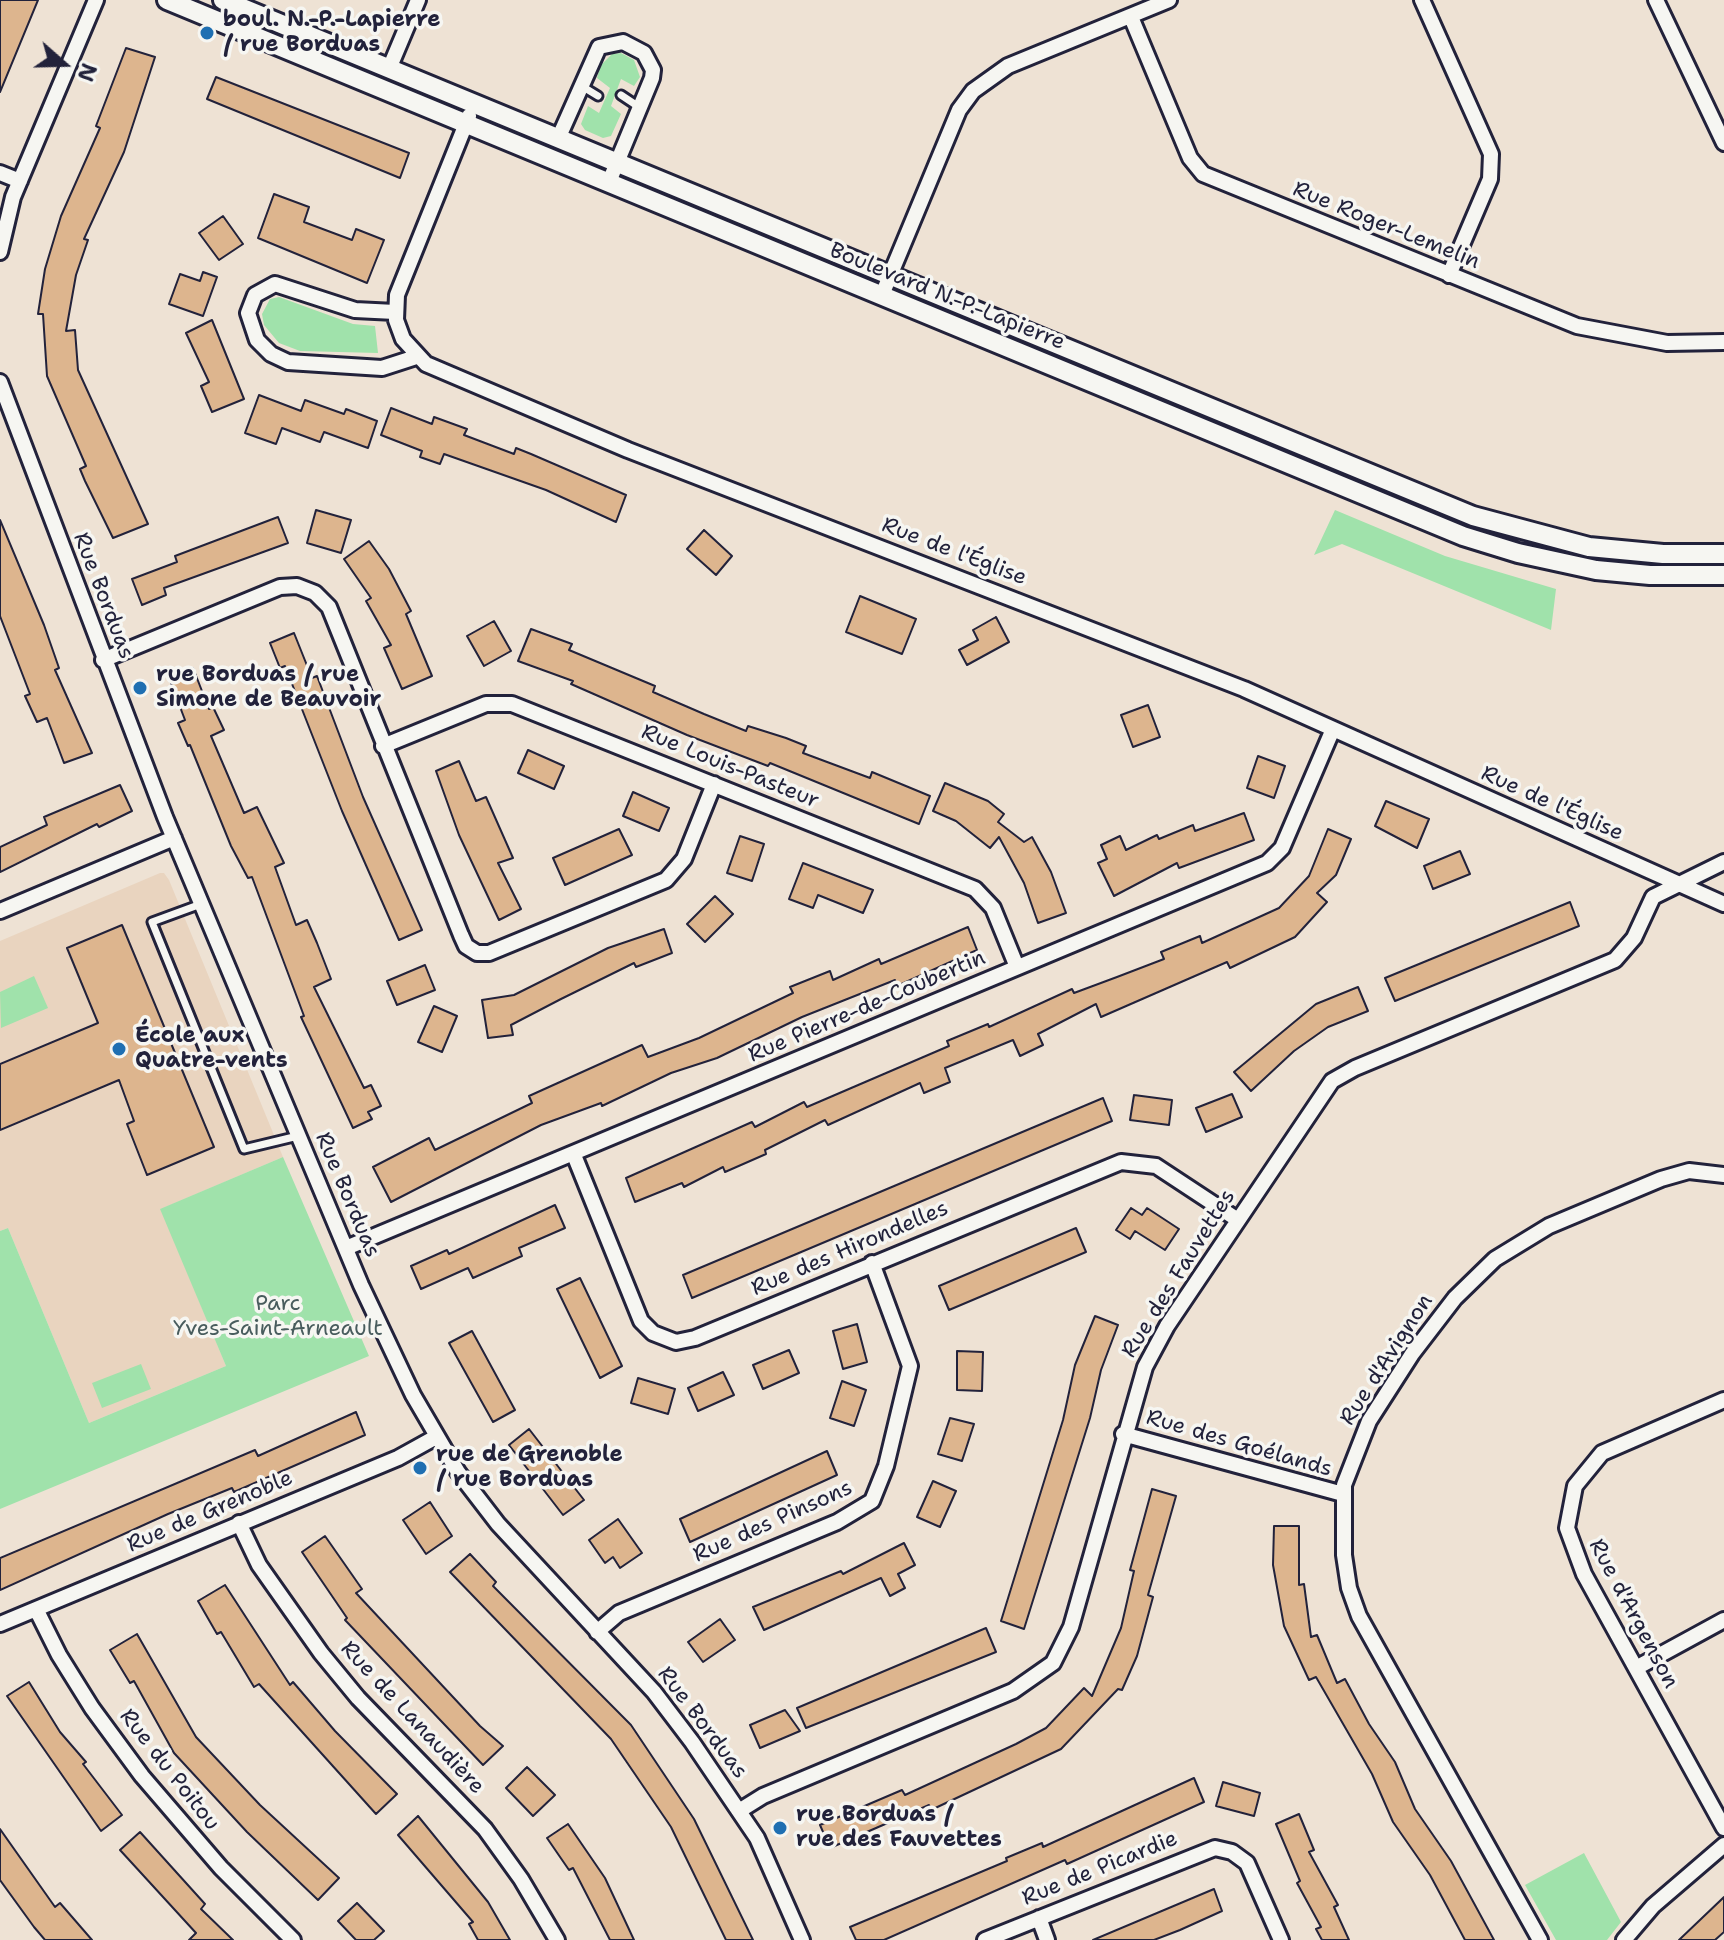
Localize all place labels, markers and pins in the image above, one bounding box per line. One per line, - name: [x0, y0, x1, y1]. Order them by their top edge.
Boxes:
- place label: boul. N.-P.-Lapierre / rue Borduas: [223, 7, 440, 58]
- marker: boul. N.-P.-Lapierre / rue Borduas: [198, 24, 216, 42]
- place label: rue Borduas / rue Simone de Beauvoir: [156, 662, 381, 714]
- marker: rue Borduas / rue Simone de Beauvoir: [131, 679, 149, 697]
- place label: École aux Quatre-vents: [135, 1023, 288, 1074]
- marker: École aux Quatre-vents: [110, 1040, 128, 1058]
- place label: rue de Grenoble / rue Borduas: [436, 1442, 623, 1494]
- marker: rue de Grenoble / rue Borduas: [411, 1459, 429, 1477]
- place label: rue Borduas / rue des Fauvettes: [796, 1802, 1002, 1854]
- marker: rue Borduas / rue des Fauvettes: [771, 1819, 789, 1837]

